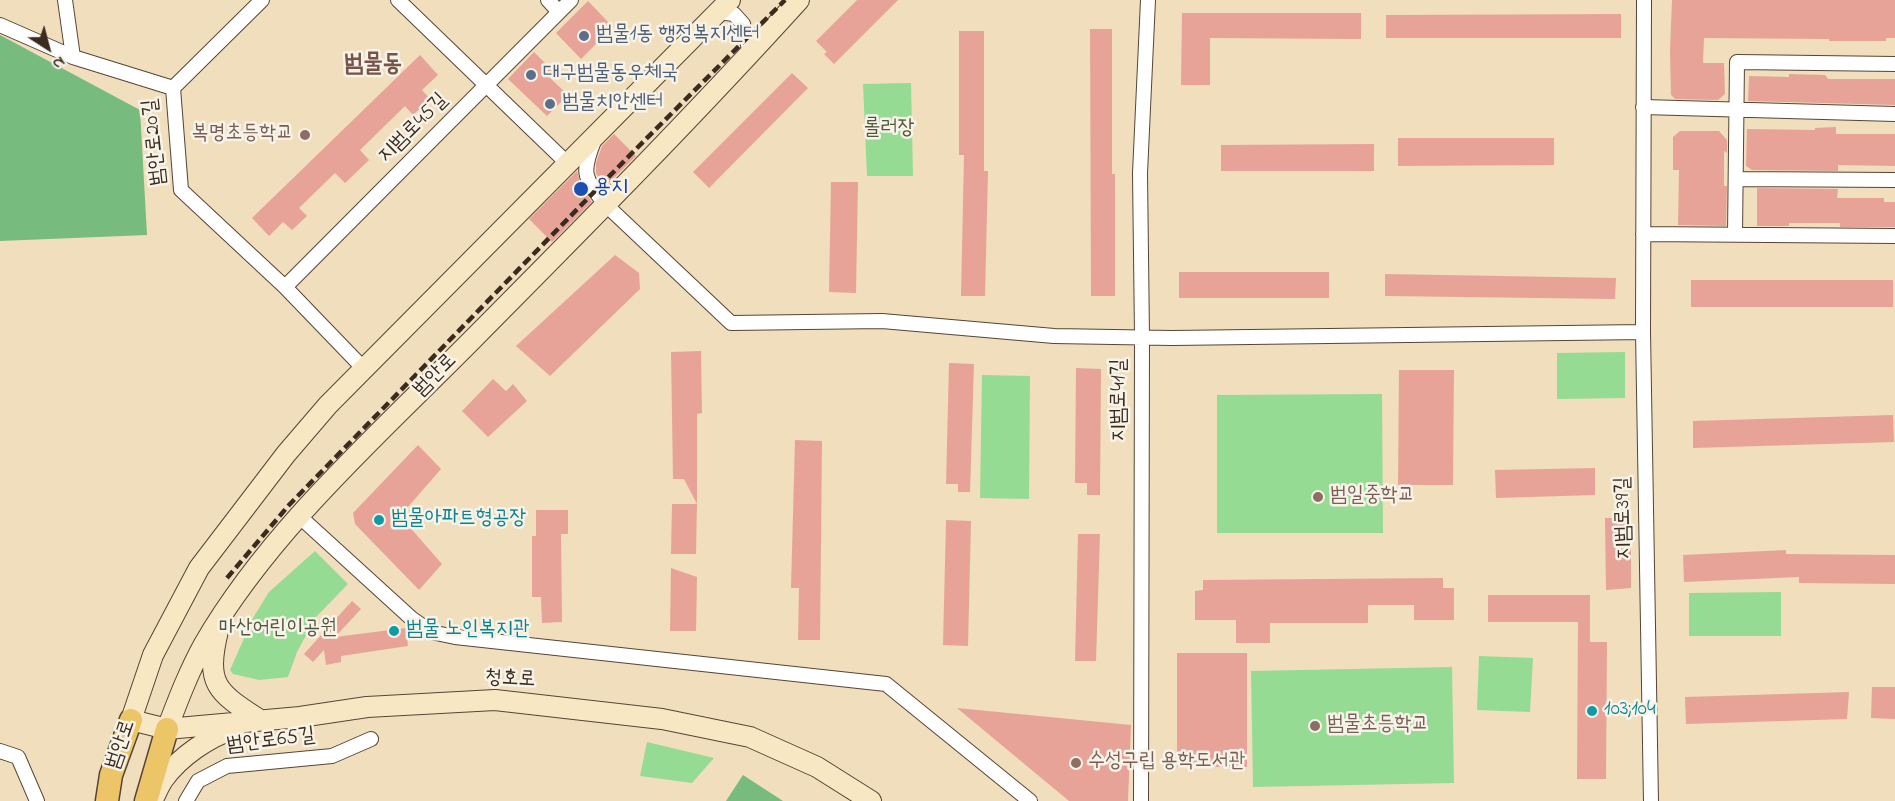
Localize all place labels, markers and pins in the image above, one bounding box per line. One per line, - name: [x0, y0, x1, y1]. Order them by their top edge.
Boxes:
- place label: 범물1동 행정복지센터: [596, 23, 760, 49]
- marker: 범물1동 행정복지센터: [577, 29, 591, 43]
- place label: 대구범물동우체국: [543, 62, 678, 88]
- marker: 대구범물동우체국: [524, 68, 538, 82]
- place label: 범물치안센터: [562, 91, 663, 117]
- marker: 범물치안센터: [543, 97, 557, 111]
- place label: 복명초등학교: [192, 122, 293, 148]
- marker: 복명초등학교: [298, 128, 312, 142]
- place label: 용지: [594, 176, 628, 202]
- marker: 용지: [572, 180, 590, 198]
- place label: 범일중학교: [1330, 484, 1414, 510]
- marker: 범일중학교: [1311, 490, 1325, 504]
- place label: 범물아파트형공장: [391, 507, 526, 533]
- marker: 범물아파트형공장: [372, 513, 386, 527]
- place label: 범물 노인복지관: [406, 618, 530, 644]
- marker: 범물 노인복지관: [387, 624, 401, 638]
- place label: 103;104: [1604, 698, 1656, 724]
- marker: 103;104: [1585, 704, 1599, 718]
- place label: 범물초등학교: [1327, 713, 1428, 739]
- marker: 범물초등학교: [1308, 719, 1322, 733]
- place label: 수성구립 용학도서관: [1088, 750, 1245, 776]
- marker: 수성구립 용학도서관: [1069, 756, 1083, 770]

